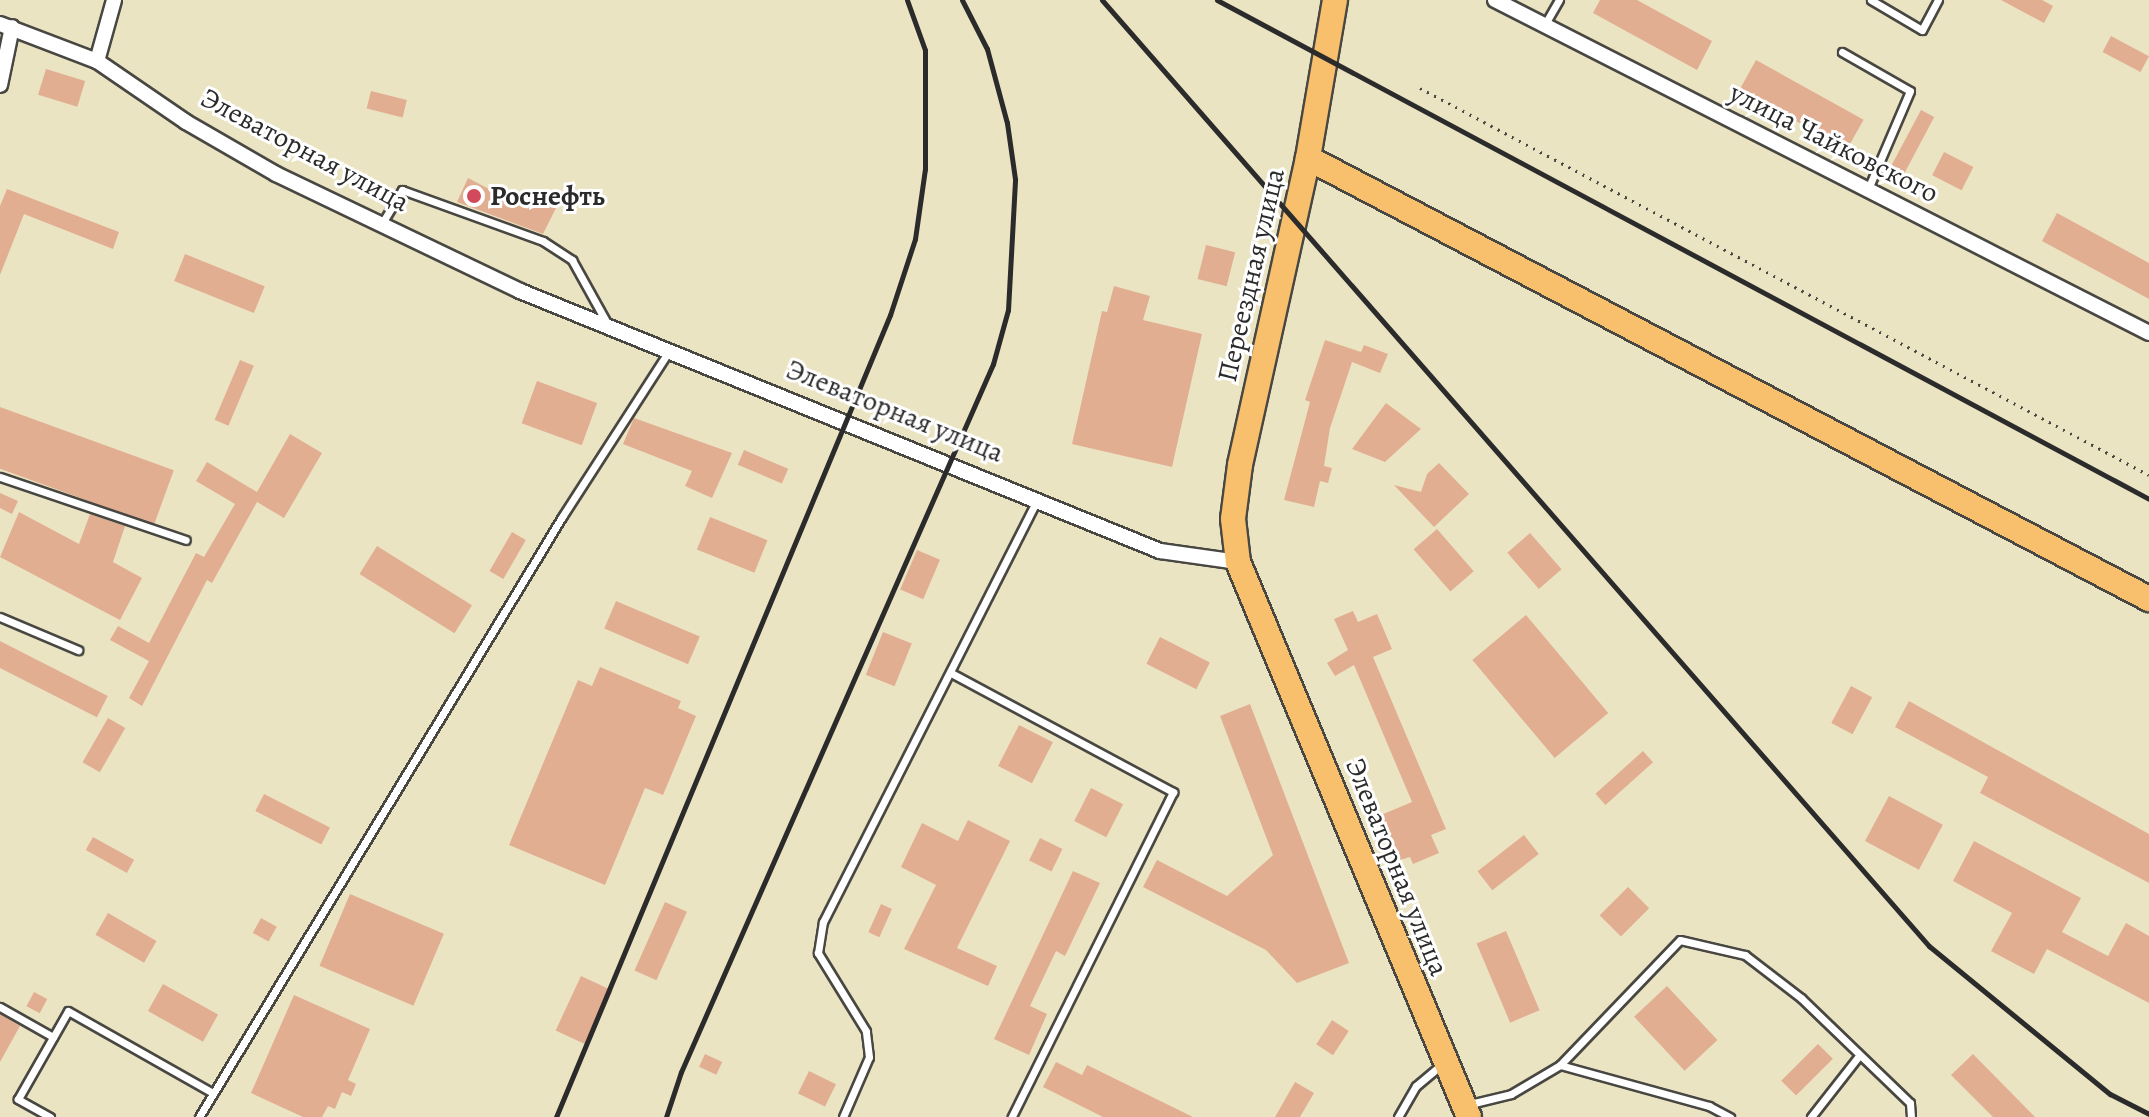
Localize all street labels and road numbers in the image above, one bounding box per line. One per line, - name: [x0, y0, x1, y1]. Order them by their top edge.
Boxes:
- street label: улица Чайковского: [1724, 76, 1944, 210]
- street label: Элеваторная улица: [195, 81, 415, 219]
- street label: Переездная улица: [1210, 165, 1292, 385]
- street label: Элеваторная улица: [782, 352, 1008, 470]
- street label: Элеваторная улица: [1338, 754, 1456, 980]

